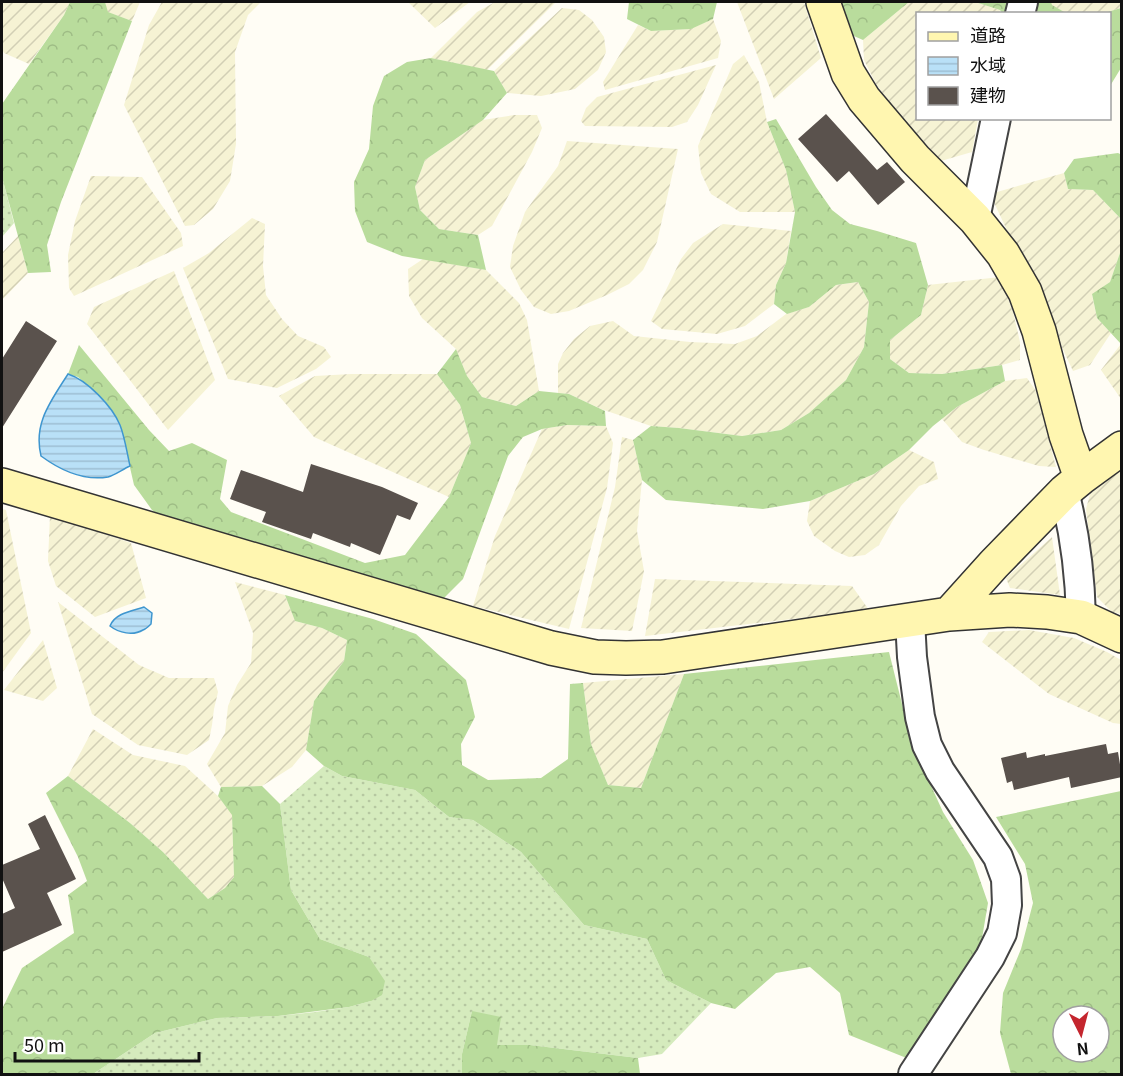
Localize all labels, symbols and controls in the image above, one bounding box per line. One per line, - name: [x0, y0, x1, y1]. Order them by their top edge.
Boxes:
- legend: [916, 12, 1111, 120]
- text: 道路: [970, 21, 1006, 47]
- text: 水域: [970, 51, 1006, 77]
- text: 建物: [970, 81, 1006, 107]
- north arrow: [1051, 1004, 1111, 1064]
- scale bar: [15, 1025, 200, 1063]
- text: 50 m: [24, 1031, 65, 1057]
- text: N: [1075, 1037, 1090, 1062]

